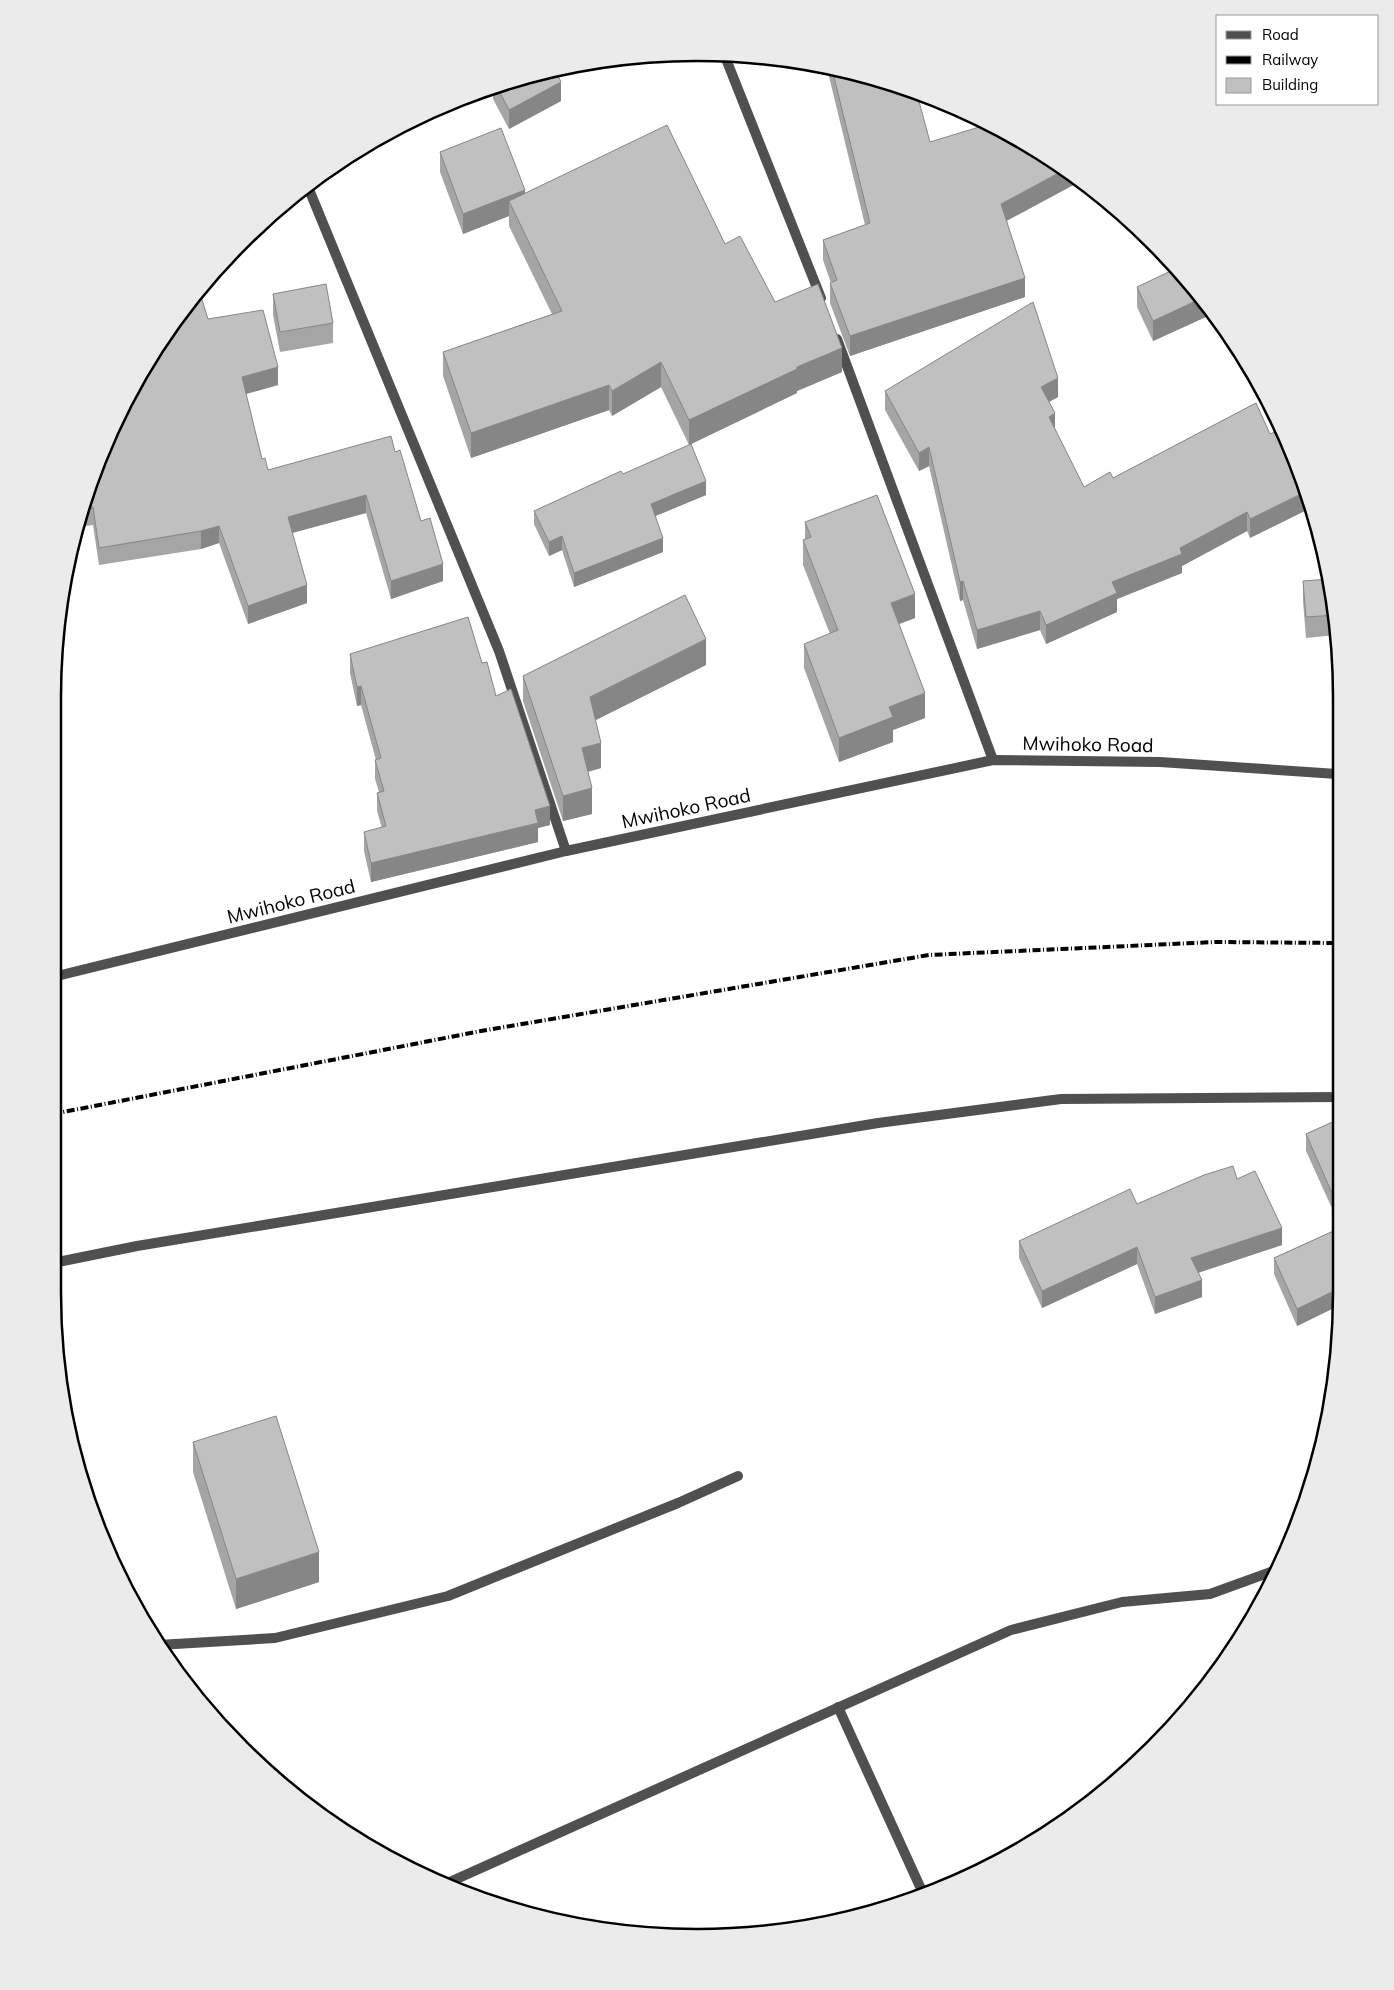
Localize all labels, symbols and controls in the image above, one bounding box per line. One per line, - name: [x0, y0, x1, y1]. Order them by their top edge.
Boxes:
- legend: [1216, 15, 1379, 105]
- text: Road: [1262, 25, 1299, 44]
- text: Railway: [1262, 50, 1318, 69]
- text: Building: [1262, 75, 1318, 94]
- street label: Mwihoko Road: [1022, 731, 1154, 757]
- street label: Mwihoko Road: [619, 783, 753, 833]
- street label: Mwihoko Road: [224, 873, 358, 929]

